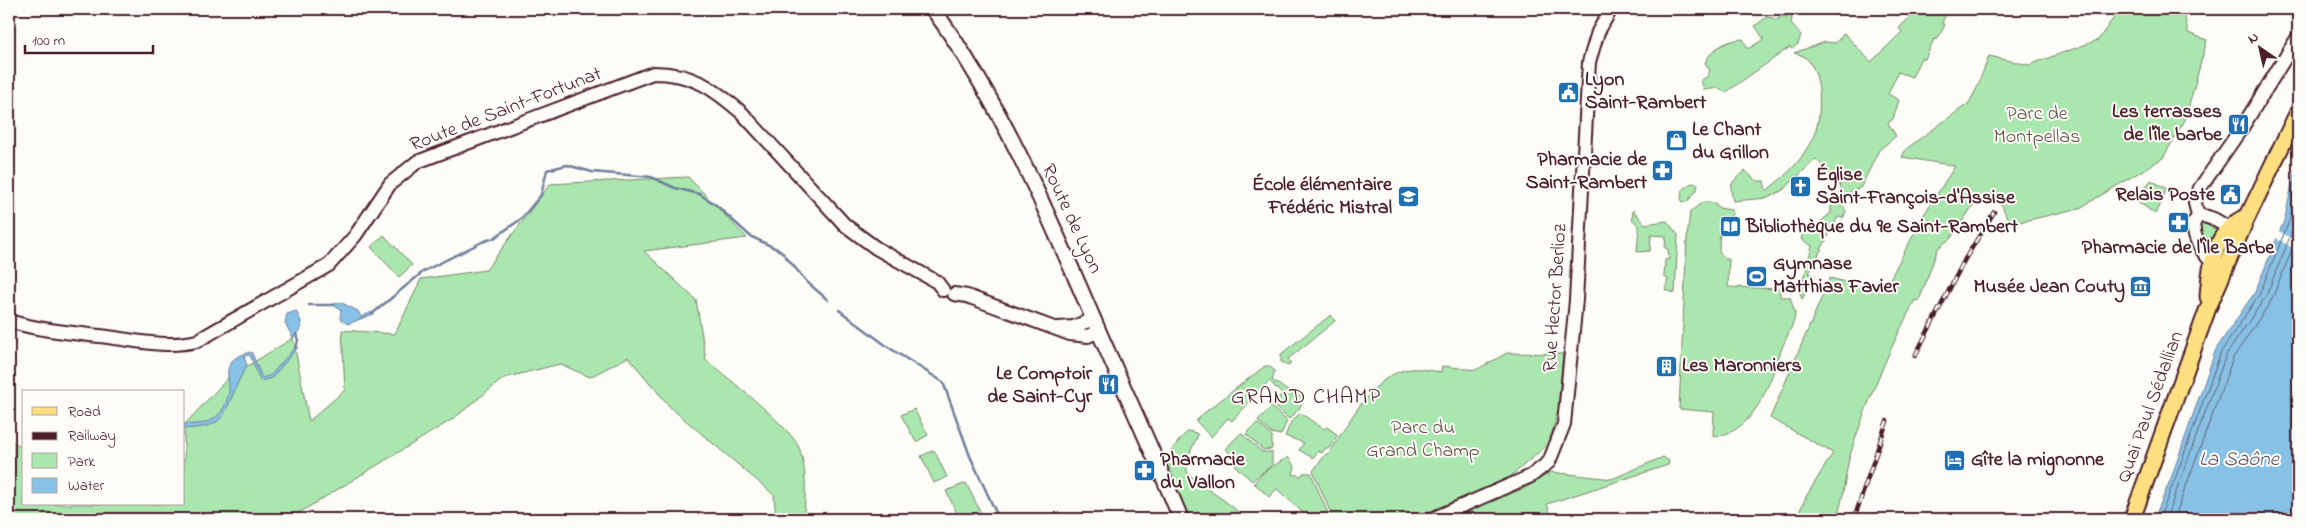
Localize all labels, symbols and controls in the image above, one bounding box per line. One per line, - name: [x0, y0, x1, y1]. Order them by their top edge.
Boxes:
- scale bar: [25, 22, 152, 54]
- north arrow: [2234, 22, 2284, 72]
- text: N: [2244, 27, 2263, 50]
- text: 100 m: [32, 30, 65, 52]
- street label: Route de Saint-Fortunat: [406, 60, 606, 160]
- place label: Lyon Saint-Rambert: [1585, 66, 1706, 118]
- public building icon: Lyon Saint-Rambert: [1557, 80, 1581, 104]
- place label: Les terrasses de l'île barbe: [2112, 98, 2223, 150]
- park label: Parc de Montpellas: [1994, 100, 2080, 152]
- restaurant icon: Les terrasses de l'île barbe: [2226, 112, 2250, 136]
- place label: Le Chant du Grillon: [1692, 116, 1769, 168]
- shop icon: Le Chant du Grillon: [1664, 129, 1688, 153]
- place label: Pharmacie de Saint-Rambert: [1526, 146, 1648, 198]
- street label: Route de Lyon: [1033, 159, 1109, 279]
- pharmacy icon: Pharmacie de Saint-Rambert: [1651, 159, 1675, 183]
- place label: Église Saint-François-d'Assise: [1816, 161, 2016, 213]
- place label: École élémentaire Frédéric Mistral: [1252, 171, 1393, 223]
- church icon: Église Saint-François-d'Assise: [1788, 174, 1812, 198]
- place label: Relais Poste: [2115, 181, 2216, 210]
- public building icon: Relais Poste: [2219, 183, 2243, 207]
- school or university icon: École élémentaire Frédéric Mistral: [1396, 184, 1420, 208]
- pharmacy icon: Pharmacie de l'Île Barbe: [2166, 210, 2190, 234]
- place label: Bibliothèque du 9e Saint-Rambert: [1745, 213, 2018, 242]
- library icon: Bibliothèque du 9e Saint-Rambert: [1718, 215, 1742, 239]
- street label: Rue Hector Berlioz: [1536, 222, 1576, 373]
- place label: Pharmacie de l'Île Barbe: [2082, 234, 2275, 263]
- place label: Gymnase Matthias Favier: [1773, 250, 1899, 302]
- sports icon: Gymnase Matthias Favier: [1745, 264, 1769, 288]
- place label: Musée Jean Couty: [1973, 273, 2125, 303]
- museum icon: Musée Jean Couty: [2129, 275, 2153, 299]
- street label: Quai Paul Sédallian: [2110, 327, 2192, 487]
- place label: Les Maronniers: [1682, 352, 1802, 381]
- building icon: Les Maronniers: [1654, 354, 1678, 378]
- place label: Le Comptoir de Saint-Cyr: [987, 360, 1093, 413]
- restaurant icon: Le Comptoir de Saint-Cyr: [1096, 373, 1120, 397]
- district label: GRAND CHAMP: [1231, 382, 1381, 414]
- legend: [22, 390, 185, 506]
- text: Road: [68, 401, 101, 423]
- park label: Parc du Grand Champ: [1366, 414, 1480, 466]
- text: Railway: [68, 425, 116, 448]
- water label: La Saône: [2199, 445, 2281, 475]
- place label: Pharmacie du Vallon: [1160, 446, 1246, 498]
- place label: Gîte la mignonne: [1971, 446, 2105, 476]
- hotel icon: Gîte la mignonne: [1943, 448, 1967, 472]
- text: Park: [68, 451, 96, 473]
- pharmacy icon: Pharmacie du Vallon: [1132, 459, 1156, 483]
- text: Water: [68, 475, 104, 497]

